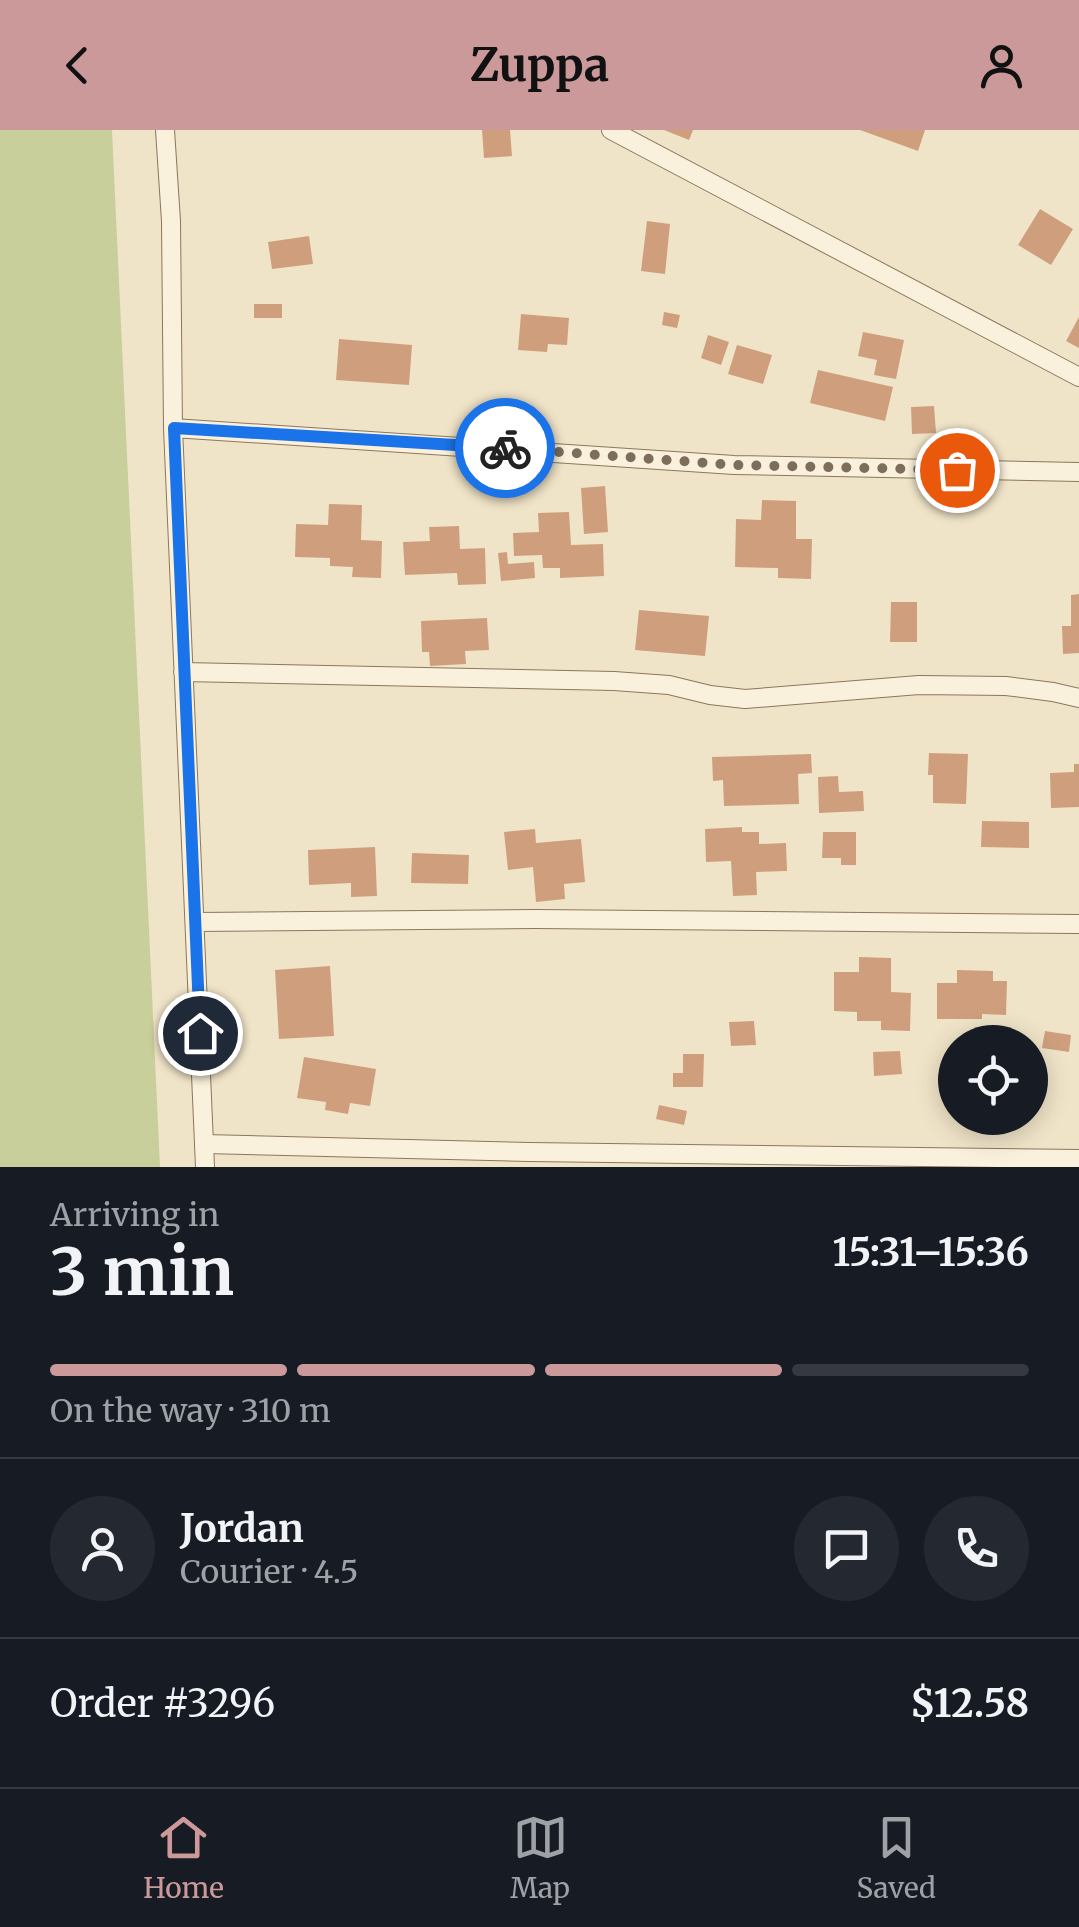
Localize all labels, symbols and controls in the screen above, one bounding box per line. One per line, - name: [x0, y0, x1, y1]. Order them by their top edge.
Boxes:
- text: Zuppa: [470, 37, 609, 93]
- icon: back: [50, 38, 105, 93]
- icon: person: [974, 38, 1029, 93]
- courier: [455, 398, 555, 498]
- icon: bike: [478, 421, 533, 476]
- pin: [915, 428, 1000, 513]
- icon: bag: [930, 443, 985, 498]
- pin: [158, 991, 243, 1076]
- icon: home: [173, 1006, 228, 1061]
- map controls: [938, 1025, 1048, 1135]
- button: locate: [938, 1025, 1048, 1135]
- text: Arriving in: [50, 1195, 219, 1235]
- text: 15:31–15:36: [832, 1229, 1029, 1276]
- text: 3 min: [50, 1231, 234, 1313]
- text: On the way · 310 m: [50, 1391, 331, 1431]
- button: person: [50, 1496, 155, 1601]
- button: chat: [794, 1496, 899, 1601]
- button: phone: [924, 1496, 1029, 1601]
- text: Jordan: [180, 1505, 304, 1552]
- text: Courier · 4.5: [180, 1552, 358, 1592]
- text: Order #3296: [50, 1680, 275, 1727]
- text: $12.58: [910, 1680, 1029, 1727]
- tab: Home: [143, 1810, 224, 1906]
- tab: Map: [510, 1810, 570, 1906]
- tab: Saved: [856, 1810, 936, 1906]

